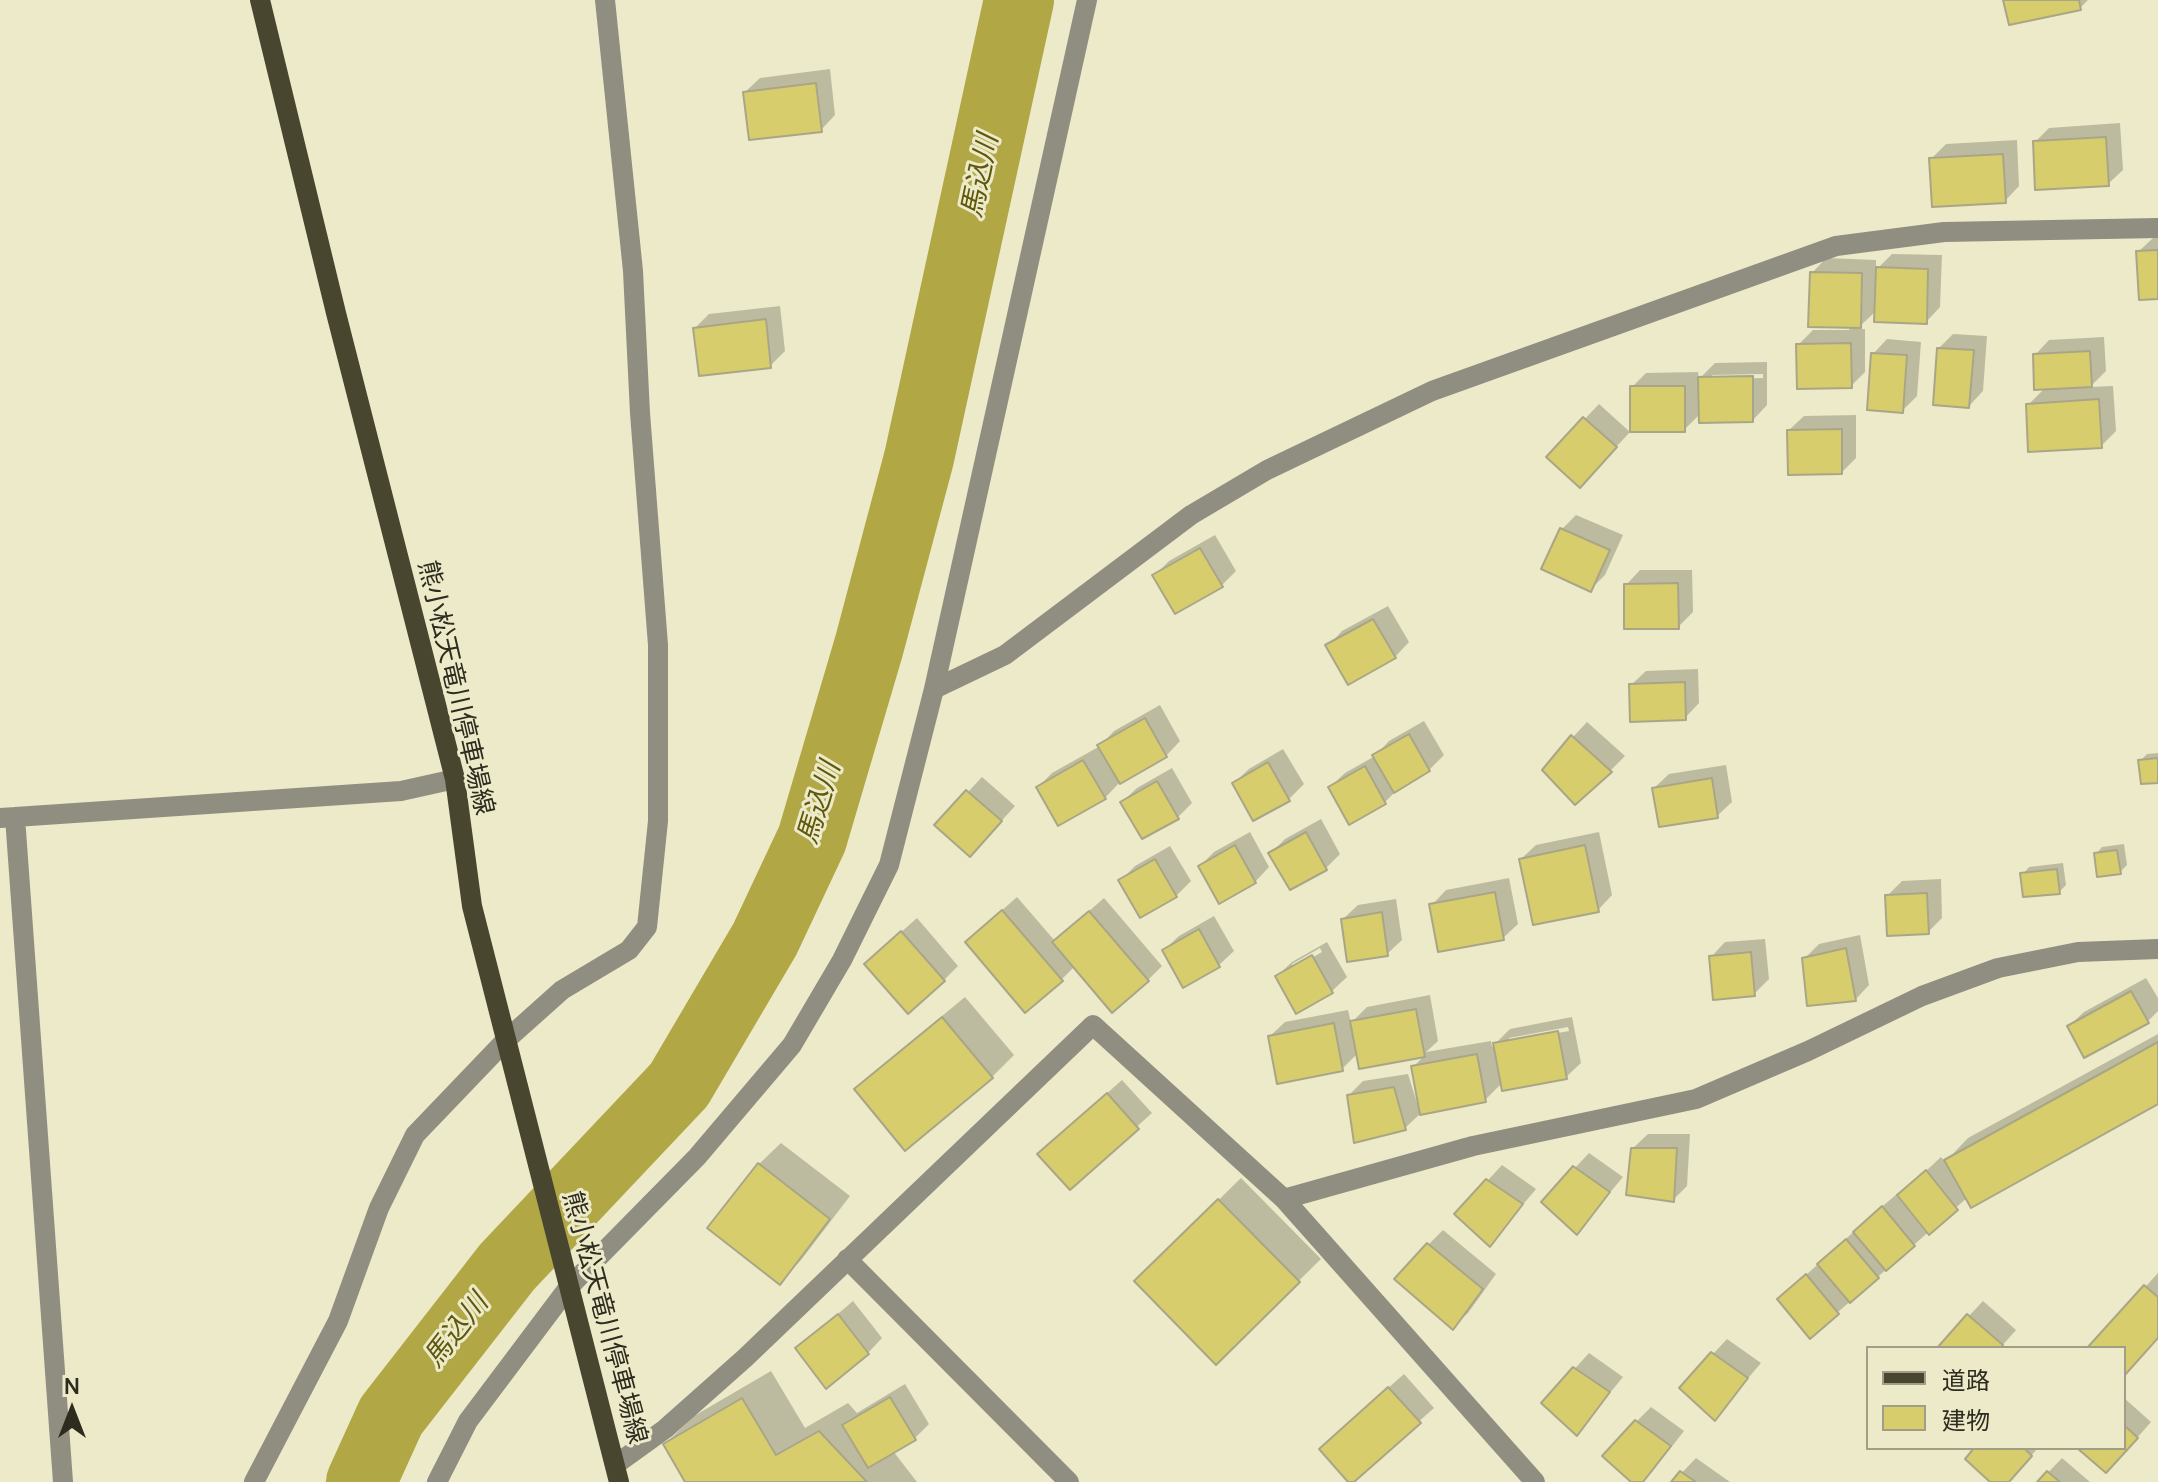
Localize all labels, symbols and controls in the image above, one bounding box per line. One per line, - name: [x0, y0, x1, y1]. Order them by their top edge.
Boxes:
- water label: 馬込川: [956, 131, 1006, 221]
- street label: 熊小松天竜川停車場線: [411, 558, 499, 818]
- water label: 馬込川: [792, 758, 848, 848]
- street label: 熊小松天竜川停車場線: [555, 1188, 653, 1448]
- water label: 馬込川: [418, 1288, 496, 1374]
- legend: [1866, 1346, 2126, 1450]
- text: 道路: [1942, 1363, 1990, 1396]
- north arrow: [32, 1370, 112, 1450]
- text: N: [64, 1371, 80, 1401]
- text: 建物: [1942, 1403, 1990, 1436]

